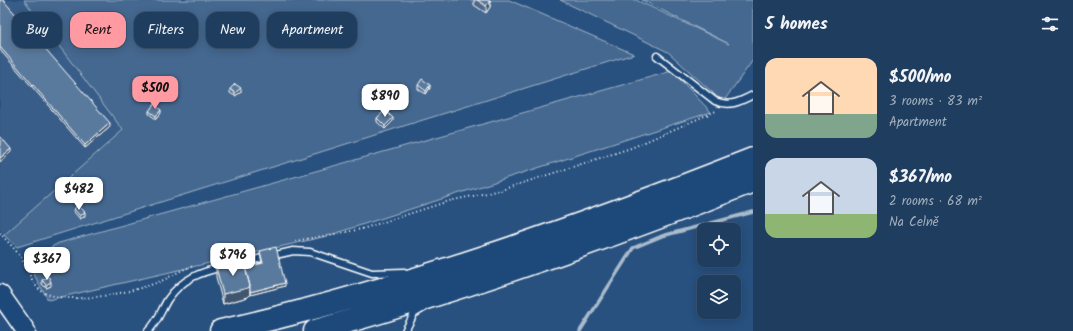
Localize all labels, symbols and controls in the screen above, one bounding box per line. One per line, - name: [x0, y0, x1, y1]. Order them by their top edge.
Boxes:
- text: 5 homes: [765, 11, 828, 38]
- chip: Buy: [12, 12, 62, 48]
- chip: Rent: [70, 12, 126, 48]
- chip: Filters: [134, 12, 198, 48]
- chip: New: [206, 12, 259, 48]
- chip: Apartment: [267, 12, 357, 48]
- icon: filters: [1039, 13, 1061, 35]
- text: $500/mo: [889, 64, 952, 91]
- icon: home: [797, 74, 845, 122]
- pin: $500: [131, 76, 179, 110]
- text: $500: [141, 78, 169, 99]
- pin: $890: [361, 84, 409, 118]
- text: $890: [371, 86, 399, 107]
- text: 3 rooms · 83 m²: [889, 91, 982, 112]
- text: Apartment: [889, 112, 947, 133]
- text: $367/mo: [889, 164, 952, 191]
- icon: home: [797, 174, 845, 222]
- pin: $482: [55, 177, 103, 211]
- text: $482: [64, 179, 94, 200]
- text: 2 rooms · 68 m²: [889, 191, 982, 212]
- text: Na Celně: [889, 212, 939, 233]
- map controls: [697, 223, 741, 319]
- button: locate: [697, 223, 741, 267]
- pin: $796: [209, 243, 257, 277]
- text: $796: [219, 245, 247, 266]
- pin: $367: [23, 247, 71, 281]
- text: $367: [33, 249, 61, 270]
- button: layers: [697, 275, 741, 319]

